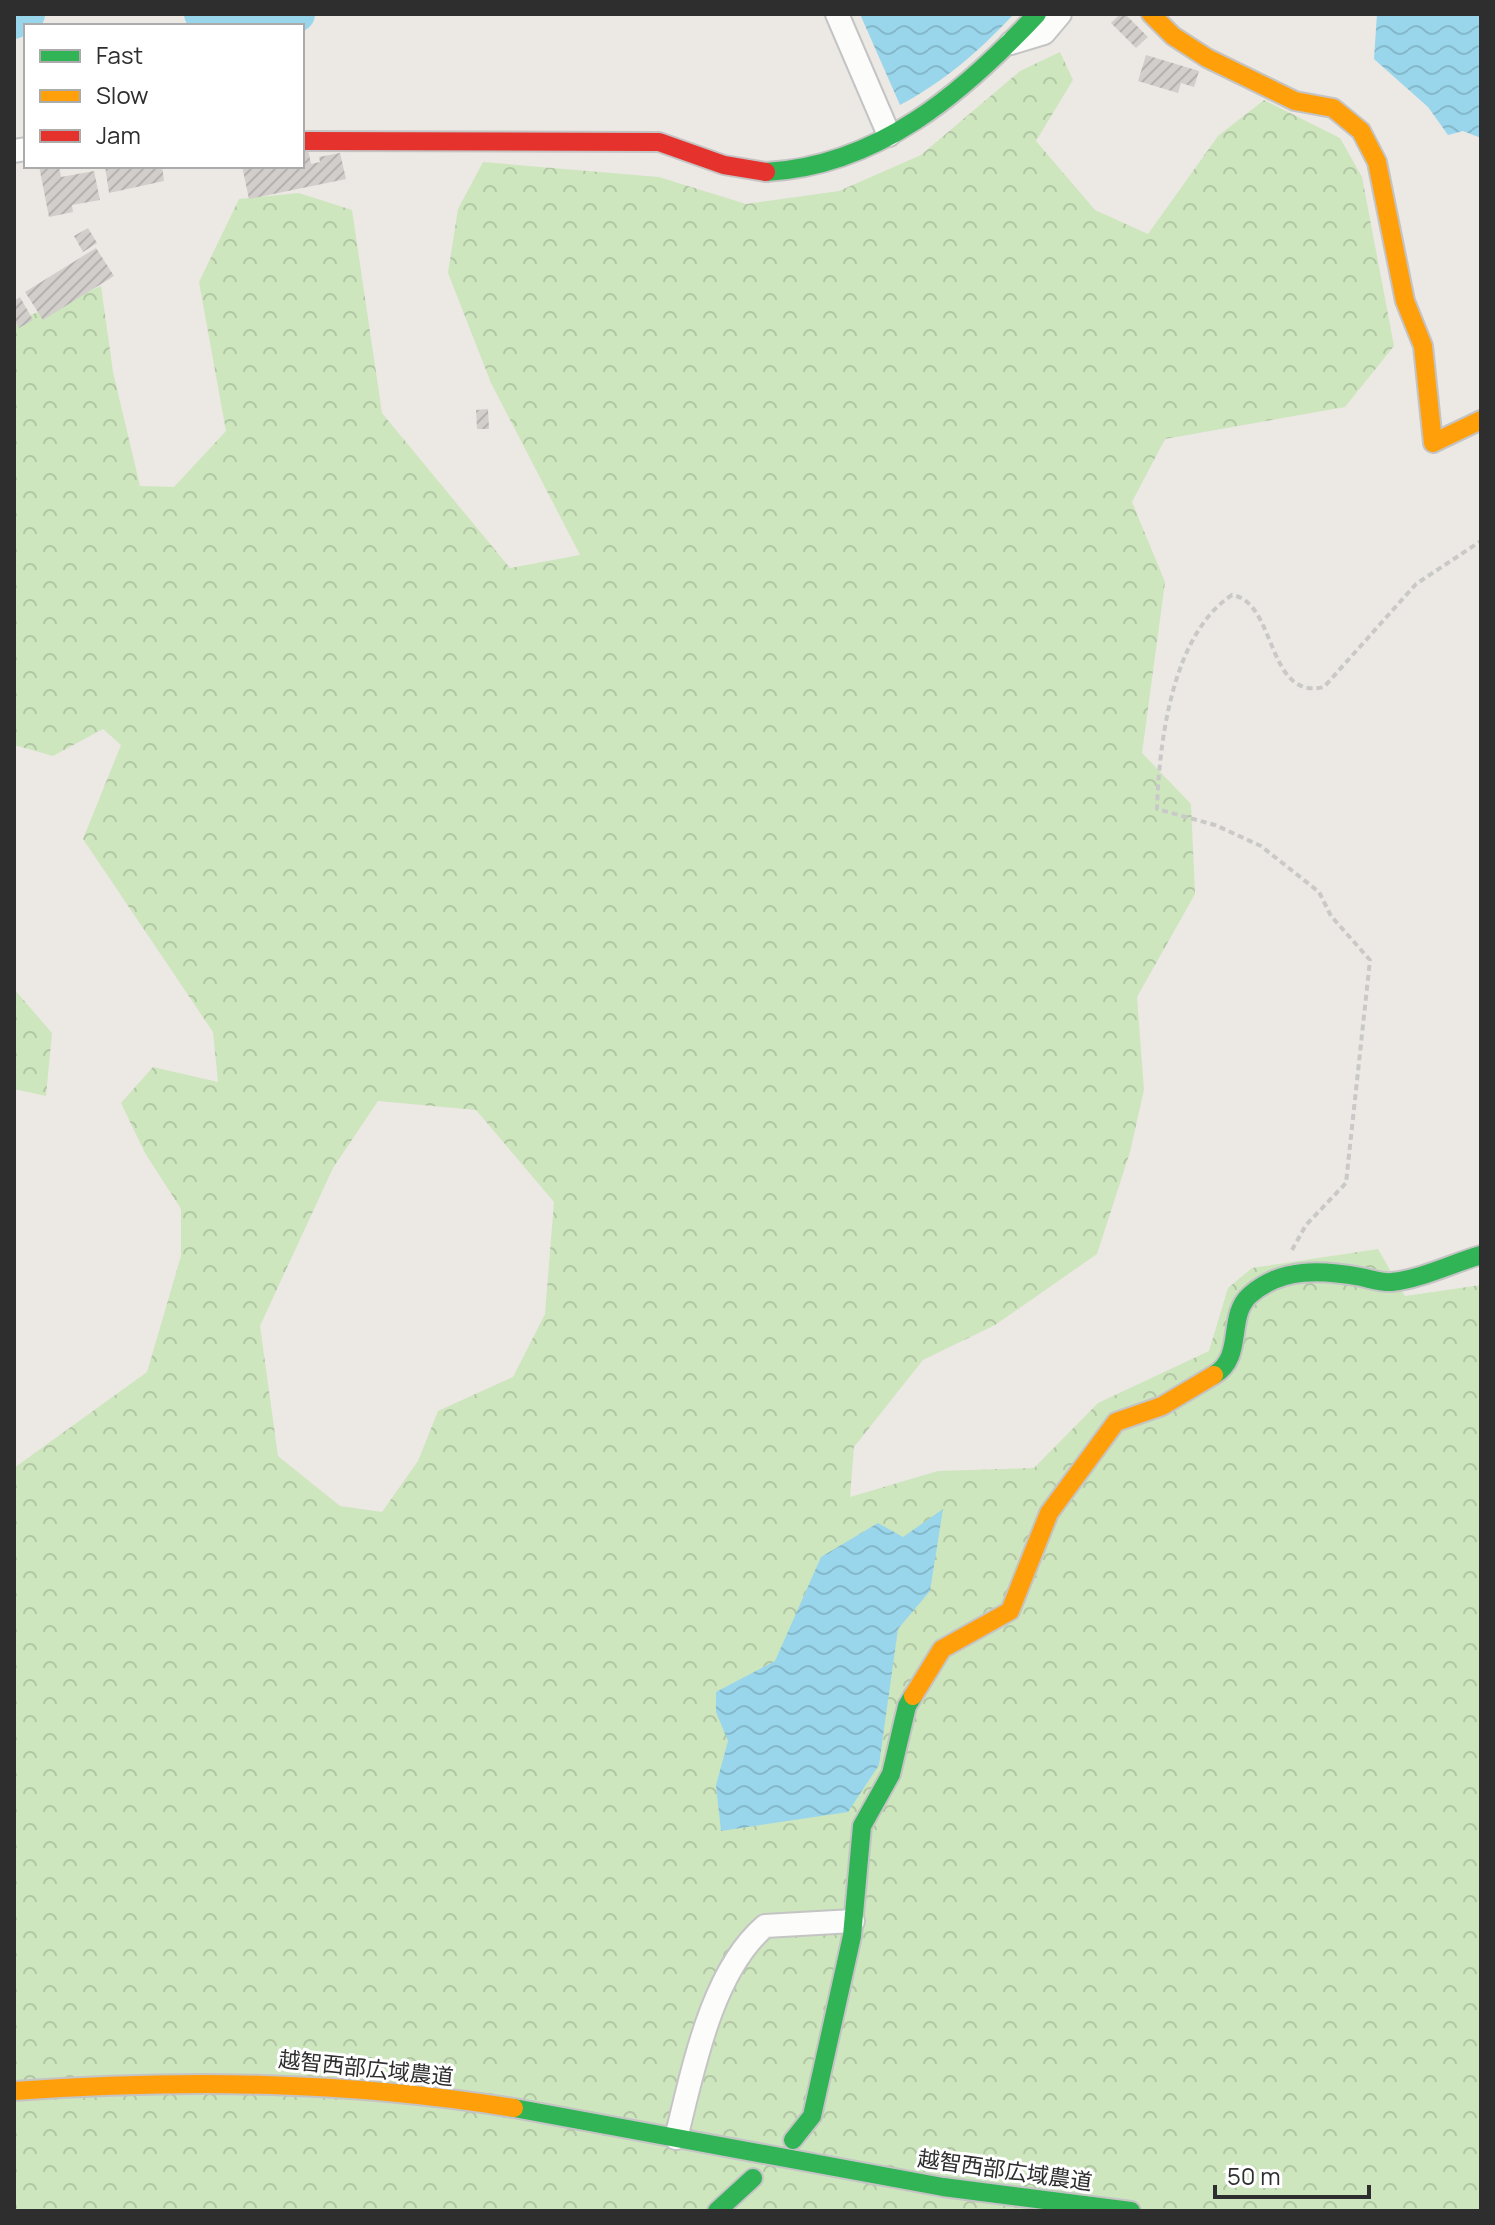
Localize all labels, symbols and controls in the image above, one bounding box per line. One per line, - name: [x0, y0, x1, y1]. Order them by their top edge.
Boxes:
- legend: [24, 24, 304, 168]
- text: Fast: [96, 38, 143, 71]
- text: Slow: [96, 78, 149, 111]
- text: Jam: [96, 118, 141, 151]
- street label: 越智西部広域農道: [277, 2044, 455, 2092]
- street label: 越智西部広域農道: [916, 2143, 1094, 2197]
- scale bar: [1215, 2149, 1369, 2199]
- text: 50 m: [1227, 2159, 1281, 2192]

